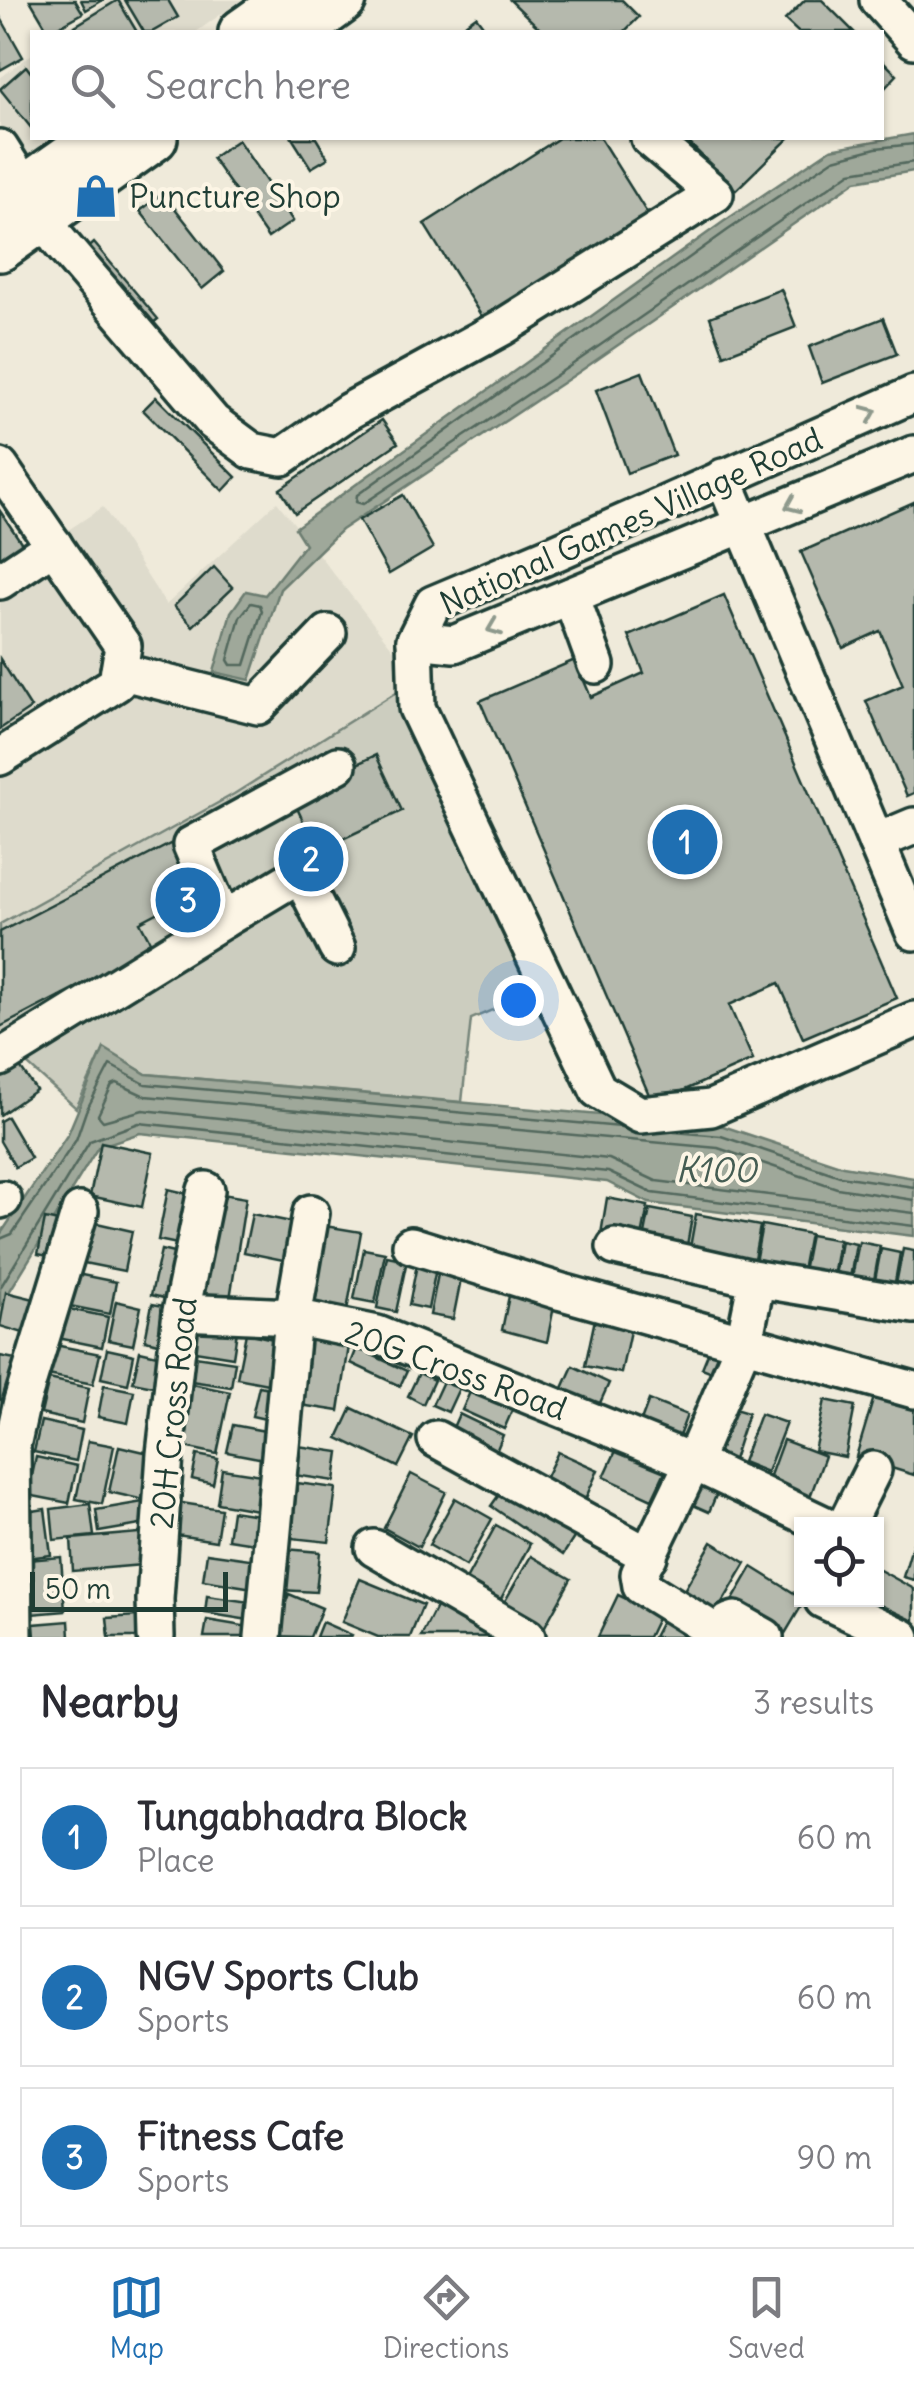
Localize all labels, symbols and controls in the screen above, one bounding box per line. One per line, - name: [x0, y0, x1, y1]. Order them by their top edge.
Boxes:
- search box: [30, 30, 884, 140]
- icon: search: [65, 58, 120, 113]
- text: Search here: [145, 62, 351, 109]
- shop icon: Puncture Shop: [72, 172, 120, 220]
- place label: Puncture Shop: [129, 176, 341, 217]
- one-way arrow: [860, 405, 878, 425]
- street label: National Games Village Road: [434, 418, 828, 624]
- one-way arrow: [784, 494, 802, 514]
- one-way arrow: [486, 616, 504, 636]
- pin: 1: [652, 804, 718, 880]
- pin: 2: [278, 822, 344, 896]
- pin: 3: [156, 862, 220, 938]
- your location: [493, 975, 544, 1026]
- water label: K100: [675, 1147, 759, 1191]
- street label: 20H Cross Road: [140, 1295, 206, 1531]
- street label: 20G Cross Road: [340, 1311, 572, 1429]
- map controls: [794, 1517, 884, 1607]
- button: locate: [794, 1517, 884, 1607]
- scale bar: [30, 1567, 228, 1612]
- text: 50 m: [45, 1571, 111, 1607]
- text: Nearby: [40, 1676, 179, 1728]
- text: 3 results: [753, 1682, 874, 1723]
- text: Tungabhadra Block: [137, 1793, 467, 1840]
- text: 1: [68, 1817, 81, 1858]
- text: 60 m: [797, 1817, 872, 1858]
- text: Place: [137, 1840, 214, 1881]
- text: NGV Sports Club: [137, 1953, 419, 2000]
- text: 2: [66, 1977, 83, 2018]
- text: 60 m: [797, 1977, 872, 2018]
- text: Sports: [137, 2000, 229, 2041]
- text: Fitness Cafe: [137, 2113, 344, 2160]
- text: 3: [65, 2137, 84, 2178]
- text: 90 m: [797, 2137, 872, 2178]
- text: Sports: [137, 2160, 229, 2201]
- tab: Map: [109, 2270, 164, 2366]
- tab: Directions: [383, 2270, 509, 2366]
- tab: Saved: [728, 2270, 805, 2366]

